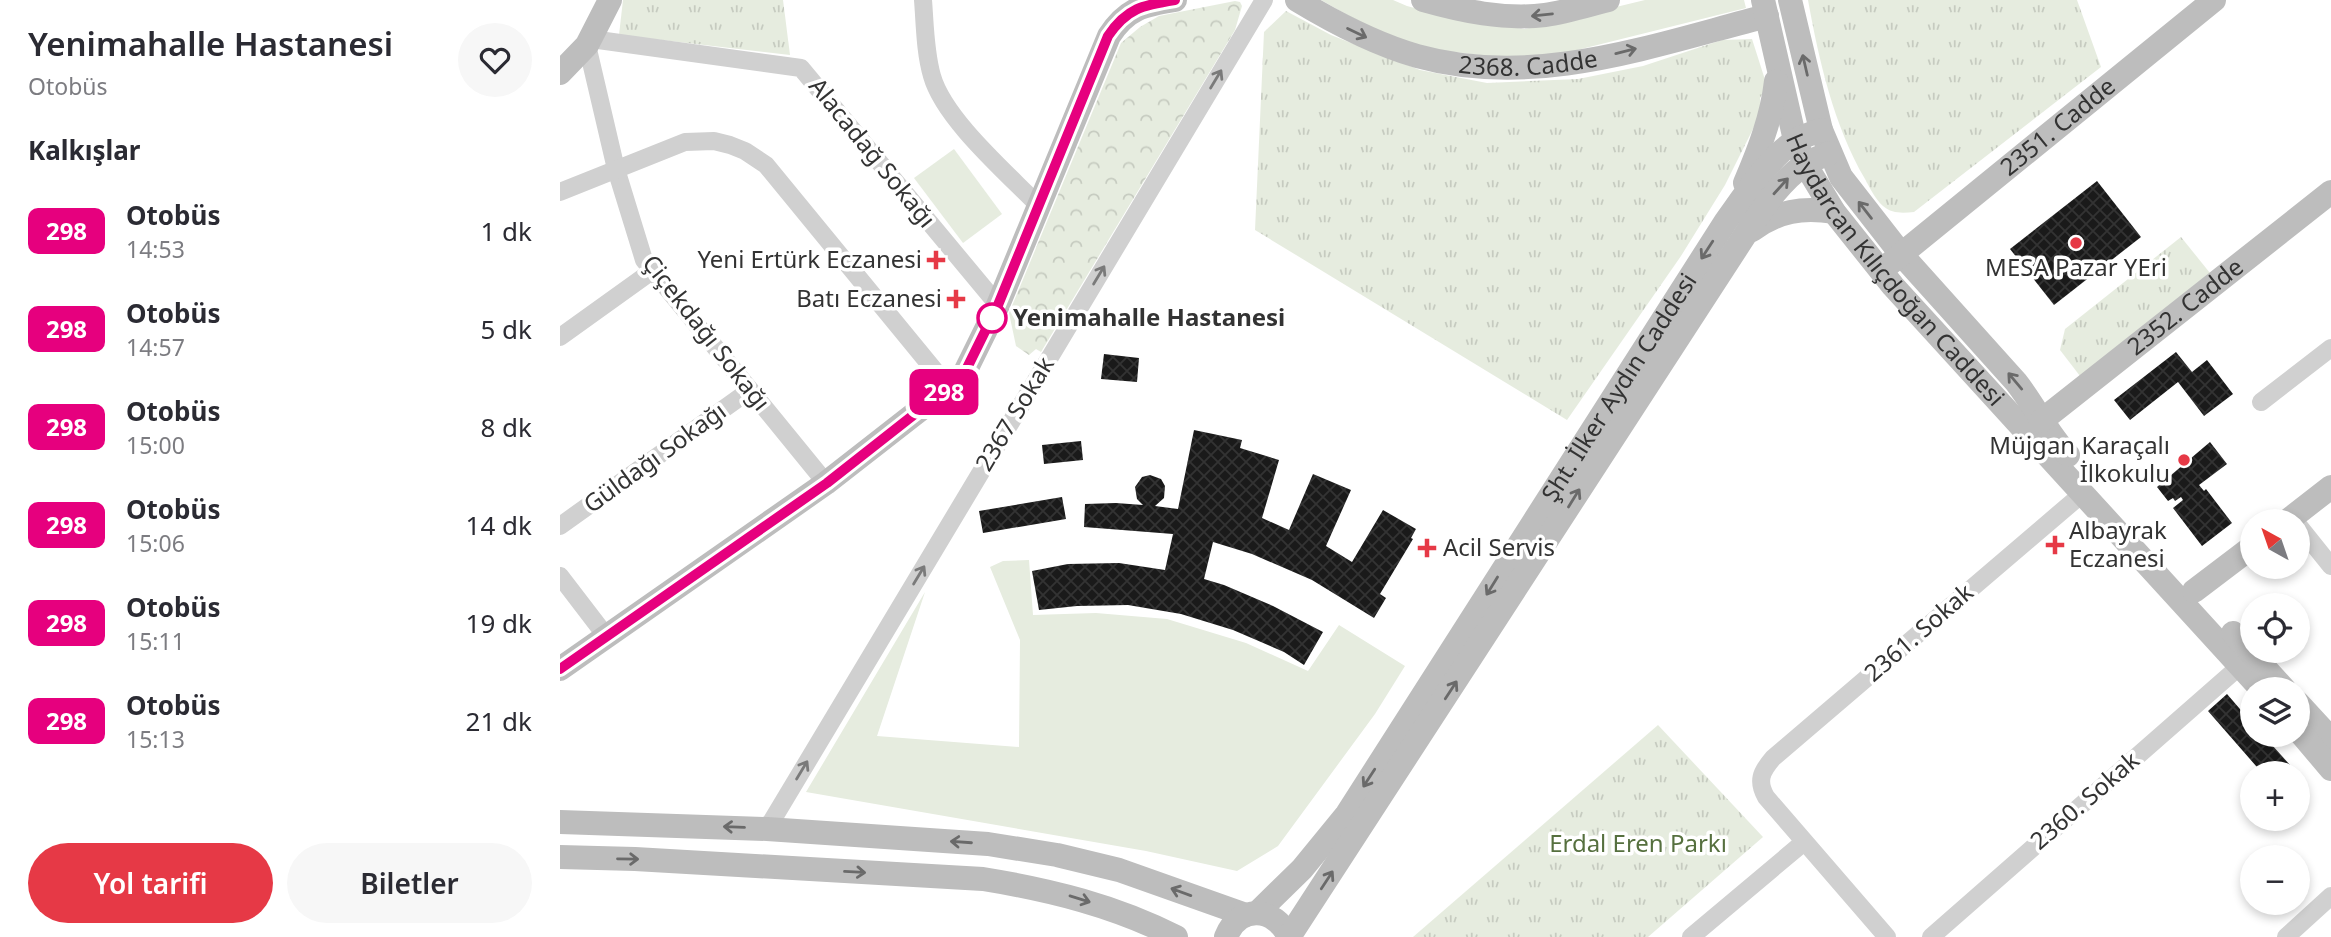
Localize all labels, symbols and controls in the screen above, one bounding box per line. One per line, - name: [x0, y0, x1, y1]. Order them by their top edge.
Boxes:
- one-way arrow: [1531, 8, 1554, 21]
- text: Yenimahalle Hastanesi: [28, 21, 393, 66]
- button: heart: [458, 23, 532, 97]
- one-way arrow: [1346, 26, 1367, 40]
- street label: 2368. Cadde: [1457, 41, 1600, 83]
- one-way arrow: [1614, 44, 1637, 57]
- one-way arrow: [1798, 54, 1812, 77]
- street label: 2351. Cadde: [1993, 69, 2121, 182]
- text: Otobüs: [28, 70, 108, 102]
- street label: Alacadağ Sokağı: [802, 70, 944, 234]
- one-way arrow: [1209, 70, 1223, 90]
- street label: Haydarcan Kılıçdoğan Caddesi: [1779, 128, 2013, 413]
- text: Kalkışlar: [28, 132, 140, 168]
- one-way arrow: [1773, 178, 1790, 195]
- text: Otobüs: [126, 197, 220, 233]
- one-way arrow: [1857, 201, 1873, 219]
- text: 1 dk: [480, 213, 532, 249]
- text: 298: [46, 214, 87, 247]
- text: 14:53: [126, 233, 185, 265]
- marker: MESA Pazar YEri: [2068, 235, 2084, 251]
- one-way arrow: [1700, 240, 1714, 260]
- place label: Yeni Ertürk Eczanesi: [697, 242, 922, 275]
- street label: Çiçekdağı Sokağı: [636, 247, 779, 417]
- place label: MESA Pazar YEri: [1985, 250, 2167, 283]
- street label: 2352. Cadde: [2120, 250, 2249, 362]
- marker: Yeni Ertürk Eczanesi: [928, 252, 944, 268]
- one-way arrow: [1092, 265, 1106, 285]
- street label: Şht. İlker Aydın Caddesi: [1533, 266, 1704, 508]
- place label: Batı Eczanesi: [796, 281, 942, 314]
- marker: Batı Eczanesi: [948, 291, 964, 307]
- text: Otobüs: [126, 295, 220, 331]
- place label: Yenimahalle Hastanesi: [1013, 300, 1285, 333]
- marker: Yenimahalle Hastanesi: [977, 303, 1007, 333]
- text: 5 dk: [480, 311, 532, 347]
- text: 298: [46, 312, 87, 345]
- text: 14:57: [126, 331, 185, 363]
- street label: 2367 Sokak: [967, 350, 1061, 477]
- line badge: 298: [904, 369, 984, 415]
- one-way arrow: [2007, 372, 2023, 390]
- text: 298: [923, 375, 965, 408]
- text: Otobüs: [126, 393, 220, 429]
- street label: Güldağı Sokağı: [576, 394, 732, 520]
- text: 8 dk: [480, 409, 532, 445]
- text: 298: [46, 410, 87, 443]
- place label: Müjgan Karaçalı İlkokulu: [1989, 428, 2170, 489]
- text: 15:00: [126, 429, 185, 461]
- marker: Müjgan Karaçalı İlkokulu: [2176, 452, 2192, 468]
- one-way arrow: [1567, 488, 1581, 508]
- text: Otobüs: [126, 491, 220, 527]
- text: 14 dk: [466, 507, 532, 543]
- text: 298: [46, 508, 87, 541]
- north arrow: [2240, 509, 2310, 579]
- map controls: [2240, 509, 2310, 915]
- place label: Albayrak Eczanesi: [2069, 513, 2167, 574]
- text: 15:06: [126, 527, 185, 559]
- place label: Acil Servis: [1443, 530, 1555, 563]
- marker: Albayrak Eczanesi: [2047, 537, 2063, 553]
- marker: Acil Servis: [1417, 538, 1437, 558]
- one-way arrow: [913, 565, 927, 585]
- street label: 2361. Sokak: [1856, 575, 1980, 688]
- one-way arrow: [1484, 576, 1498, 596]
- text: Otobüs: [126, 589, 220, 625]
- button: locate: [2240, 593, 2310, 663]
- text: 19 dk: [466, 605, 532, 641]
- text: 298: [46, 606, 87, 639]
- text: 15:11: [126, 625, 185, 657]
- button: layers: [2240, 677, 2310, 747]
- one-way arrow: [1445, 680, 1459, 700]
- text: Otobüs: [126, 687, 220, 723]
- text: 21 dk: [466, 703, 532, 739]
- text: 298: [46, 704, 87, 737]
- text: 15:13: [126, 723, 185, 755]
- street label: 2360. Sokak: [2022, 743, 2146, 856]
- one-way arrow: [796, 760, 810, 780]
- button: +: [2240, 761, 2310, 831]
- one-way arrow: [1362, 768, 1377, 787]
- one-way arrow: [722, 821, 745, 834]
- park label: Erdal Eren Parkı: [1549, 826, 1727, 859]
- one-way arrow: [950, 835, 972, 848]
- button: Yol tarifi: [28, 843, 273, 923]
- button: Biletler: [287, 843, 532, 923]
- button: −: [2240, 845, 2310, 915]
- one-way arrow: [616, 852, 639, 865]
- one-way arrow: [844, 865, 867, 878]
- one-way arrow: [1320, 871, 1334, 890]
- one-way arrow: [1171, 885, 1193, 897]
- one-way arrow: [1069, 894, 1091, 907]

